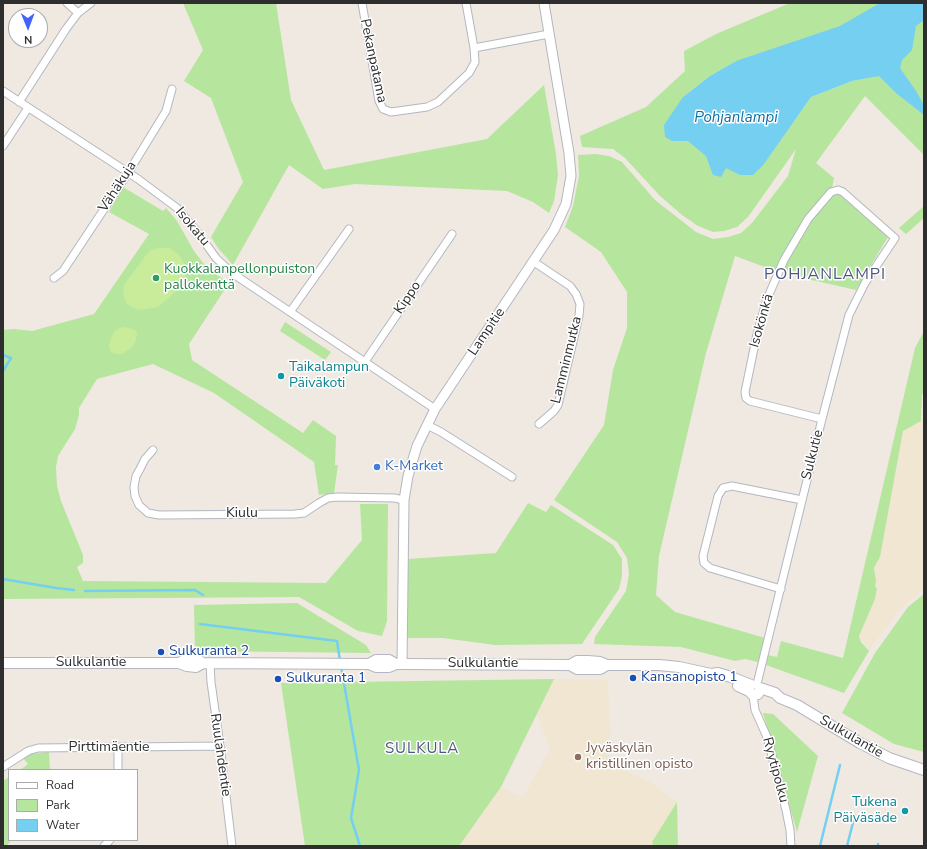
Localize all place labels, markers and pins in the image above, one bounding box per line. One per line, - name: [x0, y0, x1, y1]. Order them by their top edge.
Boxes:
- place label: Kuokkalanpellonpuiston pallokenttä: [164, 262, 315, 294]
- marker: Kuokkalanpellonpuiston pallokenttä: [151, 273, 161, 283]
- place label: Taikalampun Päiväkoti: [289, 360, 369, 392]
- marker: Taikalampun Päiväkoti: [276, 371, 286, 381]
- place label: K-Market: [385, 459, 443, 475]
- marker: K-Market: [372, 462, 382, 472]
- place label: Sulkuranta 2: [169, 644, 249, 660]
- marker: Sulkuranta 2: [156, 647, 166, 657]
- place label: Kansanopisto 1: [641, 670, 738, 686]
- place label: Sulkuranta 1: [286, 671, 366, 687]
- marker: Kansanopisto 1: [628, 673, 638, 683]
- marker: Sulkuranta 1: [273, 674, 283, 684]
- place label: Jyväskylän kristillinen opisto: [586, 741, 693, 774]
- marker: Jyväskylän kristillinen opisto: [573, 752, 583, 762]
- place label: Tukena Päiväsäde: [834, 795, 897, 828]
- marker: Tukena Päiväsäde: [900, 806, 910, 816]

